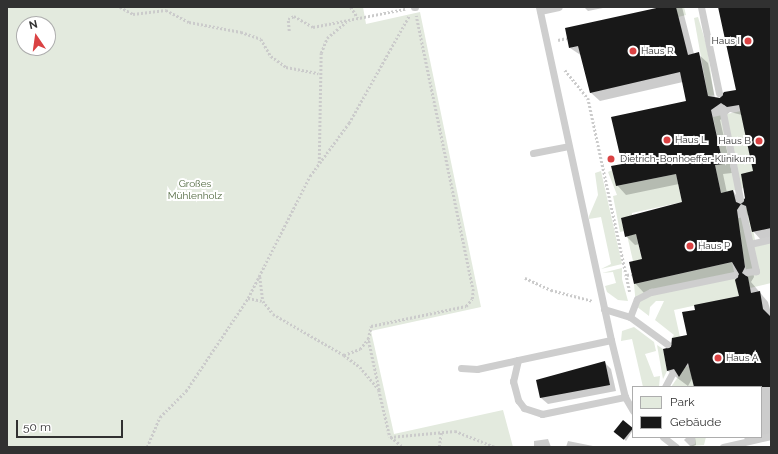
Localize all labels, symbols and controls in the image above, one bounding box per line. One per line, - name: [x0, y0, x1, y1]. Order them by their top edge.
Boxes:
- north arrow: [16, 16, 56, 56]
- text: N: [28, 18, 39, 32]
- place label: Haus I: [711, 35, 740, 47]
- marker: Haus I: [743, 36, 753, 46]
- place label: Haus R: [641, 45, 674, 57]
- marker: Haus R: [628, 46, 638, 56]
- place label: Haus L: [675, 134, 707, 146]
- marker: Haus L: [662, 135, 672, 145]
- place label: Haus B: [718, 135, 751, 147]
- marker: Haus B: [754, 136, 764, 146]
- marker: Dietrich-Bonhoeffer-Klinikum: [605, 153, 617, 165]
- place label: Dietrich-Bonhoeffer-Klinikum: [620, 153, 754, 165]
- park label: Großes Mühlenholz: [168, 177, 222, 200]
- place label: Haus P: [698, 240, 730, 252]
- marker: Haus P: [685, 241, 695, 251]
- place label: Haus A: [726, 352, 759, 364]
- marker: Haus A: [713, 353, 723, 363]
- legend: [632, 386, 762, 438]
- text: Park: [670, 395, 695, 409]
- scale bar: [18, 412, 125, 438]
- text: Gebäude: [670, 415, 721, 429]
- text: 50 m: [23, 420, 51, 434]

